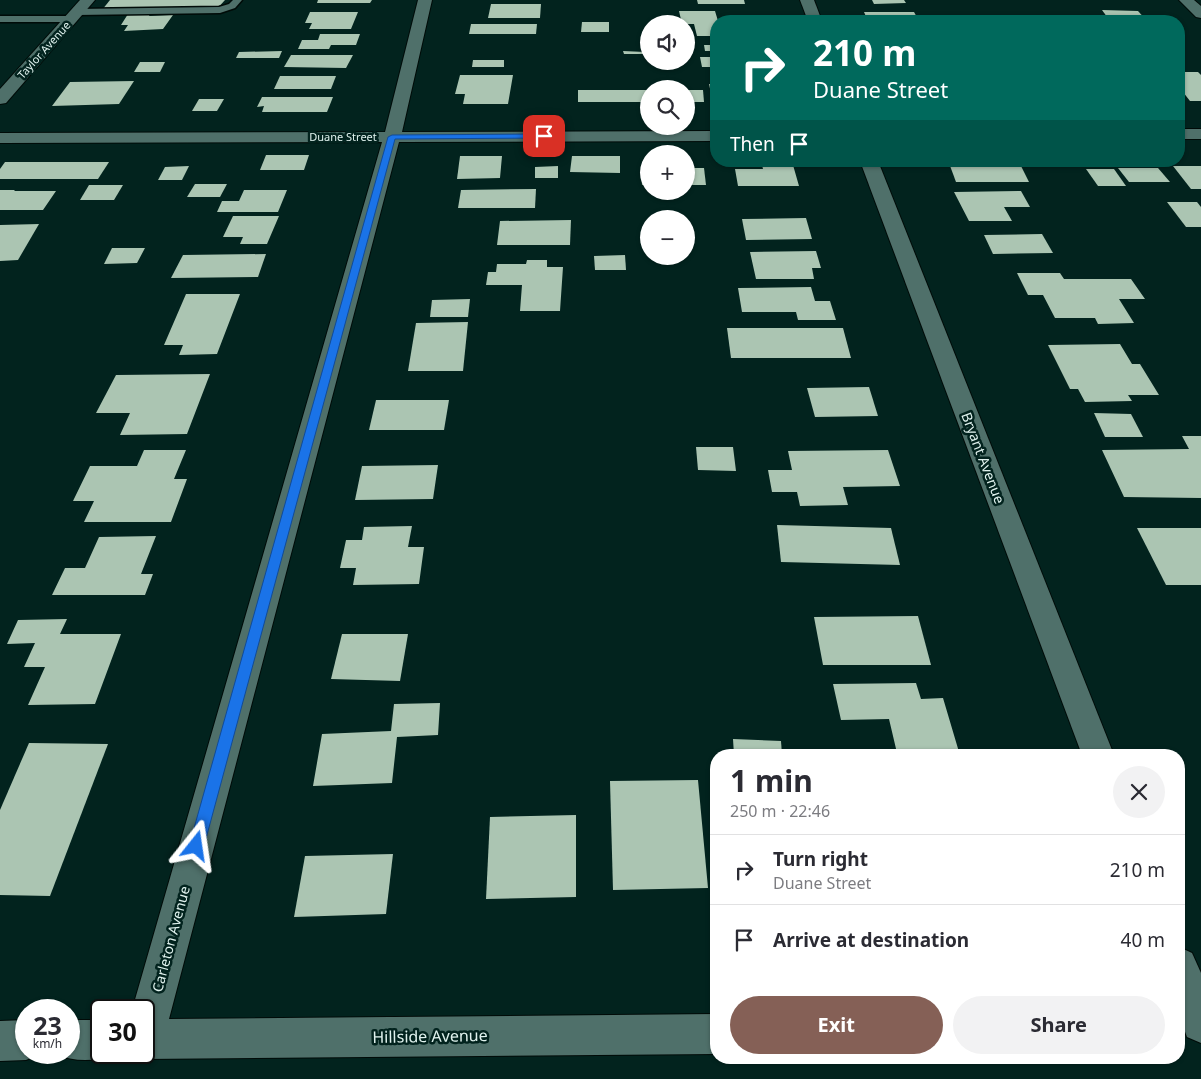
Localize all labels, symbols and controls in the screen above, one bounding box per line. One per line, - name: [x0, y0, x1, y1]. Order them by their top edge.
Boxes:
- map controls: [640, 15, 695, 265]
- button: sound: [640, 15, 695, 70]
- street label: Taylor Avenue: [14, 18, 73, 82]
- text: 210 m: [813, 29, 916, 76]
- icon: right: [730, 35, 795, 100]
- text: Duane Street: [813, 74, 948, 104]
- button: search: [640, 80, 695, 135]
- pin: [523, 115, 565, 157]
- icon: arrive: [530, 122, 558, 150]
- street label: Duane Street: [309, 129, 377, 144]
- icon: arrive: [785, 130, 813, 158]
- text: Then: [730, 131, 775, 157]
- button: +: [640, 145, 695, 200]
- button: −: [640, 210, 695, 265]
- street label: Bryant Avenue: [957, 409, 1010, 506]
- text: 1 min: [730, 760, 813, 801]
- button: close: [1113, 766, 1165, 818]
- text: 250 m · 22:46: [730, 800, 830, 822]
- position arrow: [169, 819, 221, 871]
- text: Turn right: [773, 846, 868, 872]
- icon: right: [730, 856, 758, 884]
- text: 210 m: [1110, 857, 1165, 883]
- text: Duane Street: [773, 872, 871, 894]
- street label: Carleton Avenue: [147, 884, 194, 994]
- icon: arrive: [730, 926, 758, 954]
- text: Arrive at destination: [773, 927, 969, 953]
- text: 40 m: [1121, 927, 1165, 953]
- button: Exit: [730, 996, 943, 1054]
- button: Share: [953, 996, 1165, 1054]
- speed limit sign: 30: [90, 999, 155, 1064]
- text: 23: [33, 1008, 62, 1042]
- street label: Hillside Avenue: [372, 1024, 488, 1048]
- text: km/h: [33, 1035, 62, 1052]

